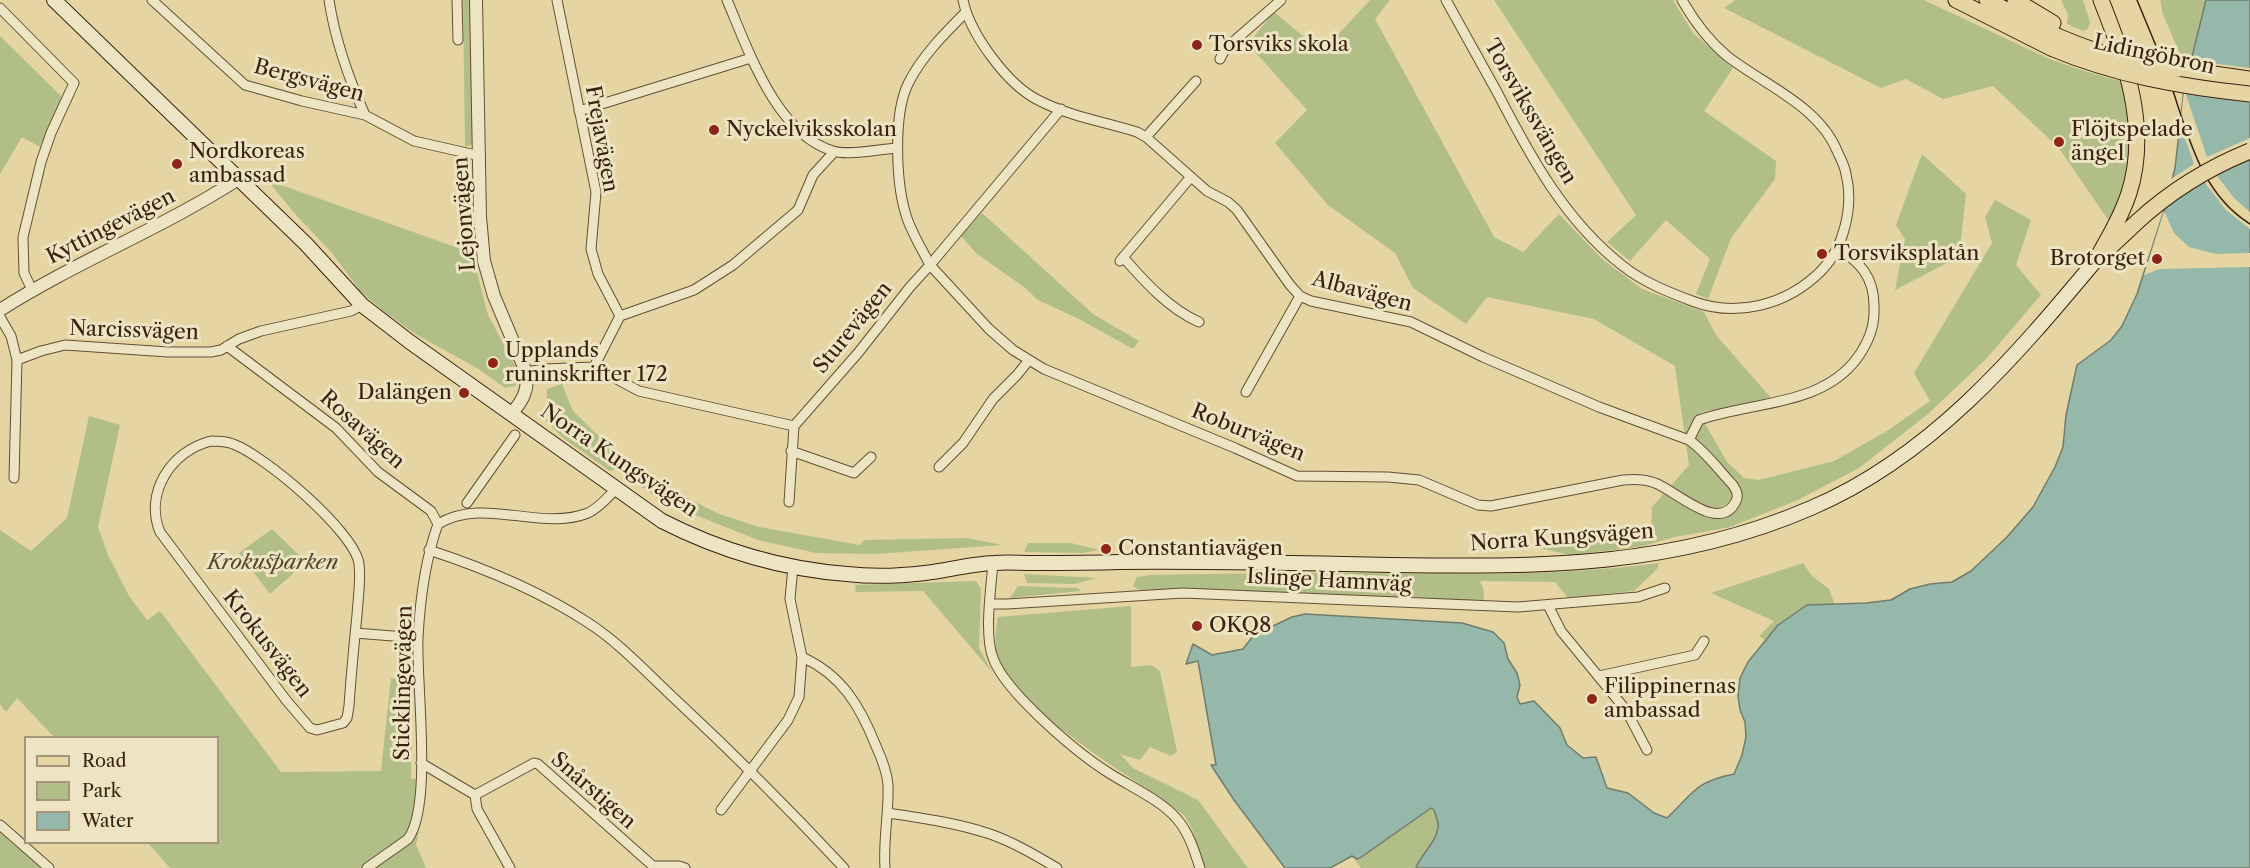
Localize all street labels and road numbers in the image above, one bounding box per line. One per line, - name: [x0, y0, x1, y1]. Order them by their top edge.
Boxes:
- street label: Lidingöbron: [2091, 30, 2217, 80]
- street label: Torsvikssvängen: [1478, 35, 1582, 189]
- street label: Bergsvägen: [251, 54, 367, 108]
- street label: Frejavägen: [579, 84, 623, 194]
- street label: Lejonvägen: [448, 156, 482, 272]
- street label: Kyttingevägen: [43, 184, 179, 270]
- street label: Albavägen: [1309, 267, 1415, 317]
- street label: Sturevägen: [808, 277, 898, 379]
- street label: Narcissvägen: [69, 316, 199, 346]
- street label: Rosavägen: [314, 385, 410, 475]
- street label: Norra Kungsvägen: [536, 399, 702, 523]
- street label: Roburvägen: [1188, 399, 1308, 467]
- street label: Norra Kungsvägen: [1469, 519, 1655, 557]
- street label: Islinge Hamnväg: [1246, 564, 1412, 598]
- street label: Krokusvägen: [217, 585, 317, 703]
- street label: Sticklingevägen: [390, 605, 418, 761]
- street label: Snårstigen: [545, 747, 641, 835]

